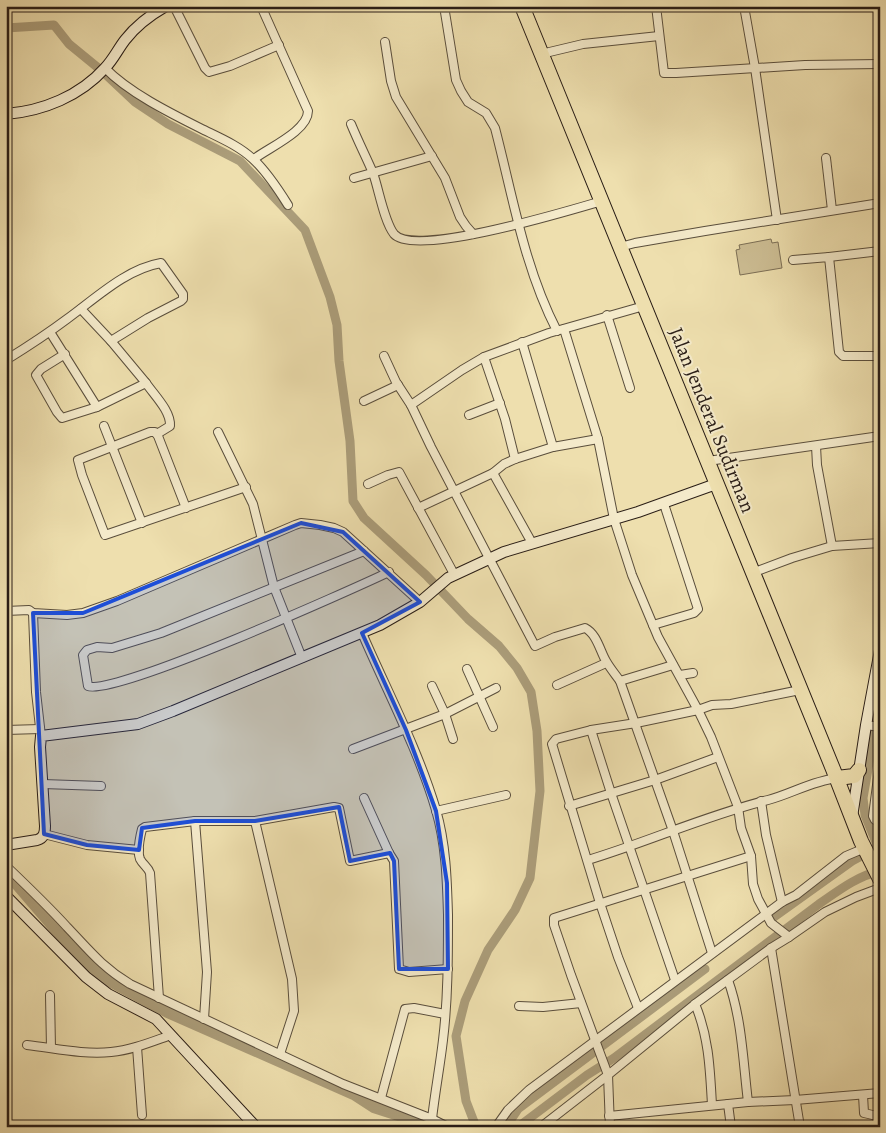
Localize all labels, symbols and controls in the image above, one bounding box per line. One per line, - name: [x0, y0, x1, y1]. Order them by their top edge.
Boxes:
- street label: Jalan Jenderal Sudirman: [662, 323, 762, 517]

